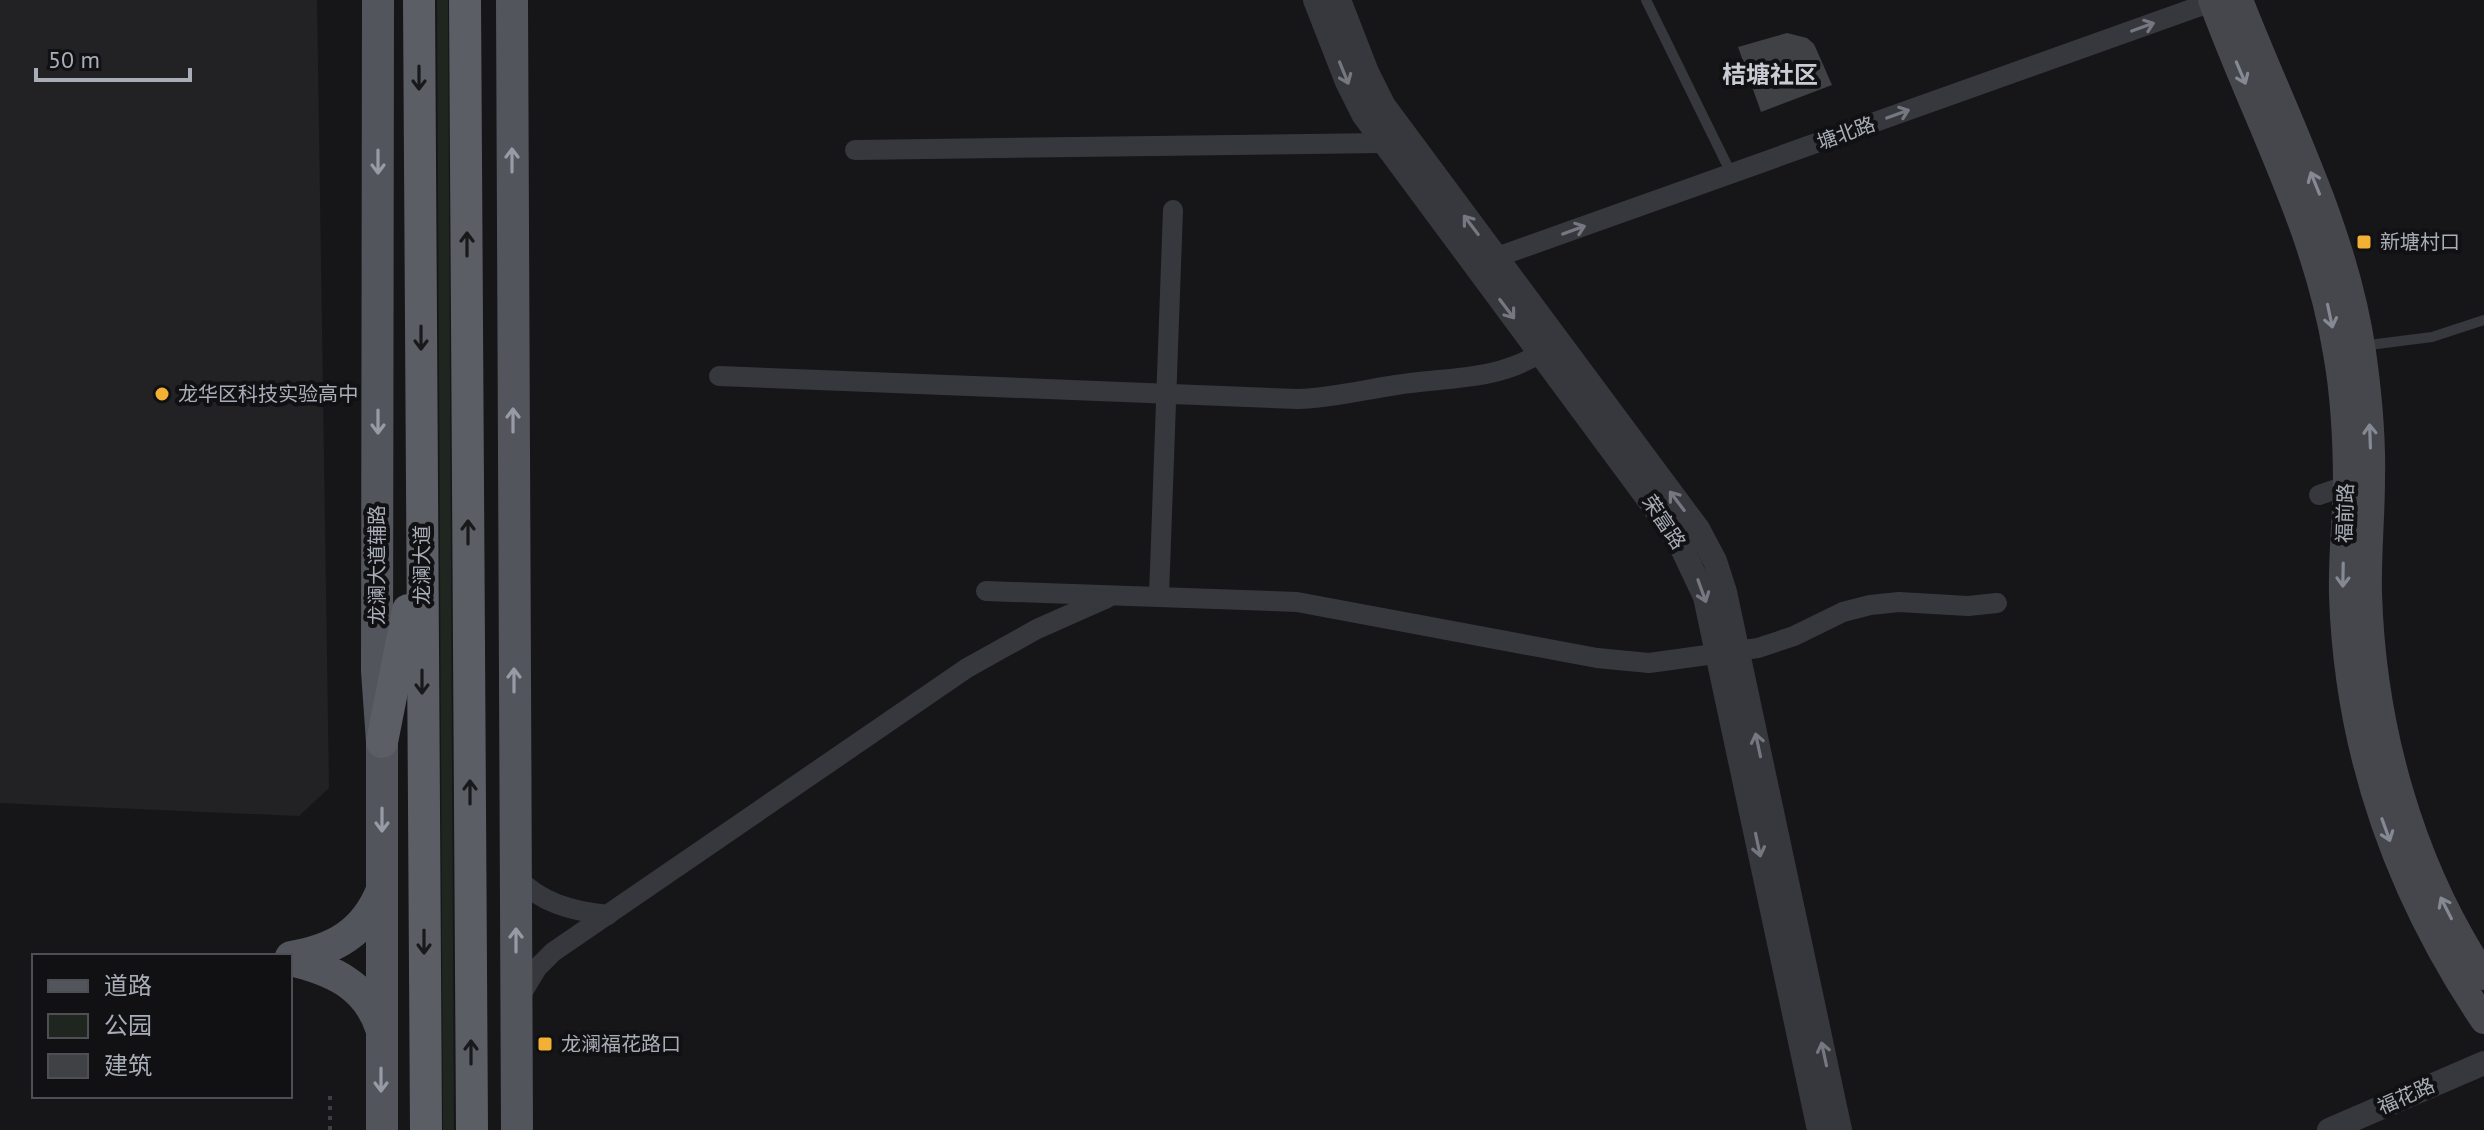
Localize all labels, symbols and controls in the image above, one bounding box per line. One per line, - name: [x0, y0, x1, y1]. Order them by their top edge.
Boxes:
- one-way arrow: [2130, 18, 2155, 33]
- scale bar: [36, 32, 190, 82]
- text: 50 m: [48, 44, 100, 75]
- district label: 桔塘社区: [1722, 59, 1818, 90]
- one-way arrow: [1337, 60, 1352, 85]
- one-way arrow: [2235, 60, 2250, 84]
- one-way arrow: [411, 64, 427, 91]
- one-way arrow: [1885, 106, 1910, 120]
- street label: 塘北路: [1813, 111, 1879, 155]
- one-way arrow: [504, 147, 520, 174]
- one-way arrow: [370, 148, 386, 175]
- one-way arrow: [2307, 171, 2321, 196]
- one-way arrow: [1463, 215, 1480, 236]
- one-way arrow: [1561, 221, 1586, 236]
- place label: 新塘村口: [2380, 229, 2460, 255]
- one-way arrow: [459, 231, 475, 258]
- marker: 新塘村口: [2355, 233, 2373, 251]
- one-way arrow: [1498, 298, 1515, 319]
- one-way arrow: [2323, 303, 2338, 329]
- one-way arrow: [413, 324, 428, 351]
- place label: 龙华区科技实验高中: [178, 381, 358, 407]
- marker: 龙华区科技实验高中: [153, 385, 171, 403]
- one-way arrow: [505, 407, 521, 434]
- one-way arrow: [370, 408, 386, 435]
- one-way arrow: [2363, 423, 2378, 450]
- street label: 福前路: [2331, 483, 2359, 543]
- street label: 荣富路: [1636, 490, 1692, 554]
- one-way arrow: [1669, 490, 1686, 512]
- street label: 龙澜大道辅路: [364, 505, 390, 625]
- one-way arrow: [460, 519, 476, 546]
- street label: 龙澜大道: [409, 525, 435, 605]
- one-way arrow: [2335, 561, 2351, 588]
- one-way arrow: [1696, 578, 1710, 603]
- one-way arrow: [506, 667, 522, 694]
- one-way arrow: [415, 668, 430, 695]
- one-way arrow: [1750, 732, 1765, 758]
- one-way arrow: [462, 779, 478, 806]
- one-way arrow: [374, 806, 390, 833]
- one-way arrow: [2380, 817, 2395, 842]
- one-way arrow: [1751, 831, 1766, 857]
- one-way arrow: [2437, 896, 2453, 920]
- one-way arrow: [508, 927, 523, 954]
- one-way arrow: [416, 928, 432, 955]
- legend: [32, 954, 292, 1098]
- text: 道路: [104, 970, 152, 1001]
- text: 公园: [104, 1010, 152, 1041]
- place label: 龙澜福花路口: [561, 1031, 681, 1057]
- marker: 龙澜福花路口: [536, 1035, 554, 1053]
- one-way arrow: [463, 1039, 479, 1066]
- one-way arrow: [1815, 1041, 1830, 1067]
- text: 建筑: [104, 1050, 152, 1081]
- one-way arrow: [373, 1066, 389, 1093]
- street label: 福花路: [2373, 1072, 2439, 1120]

